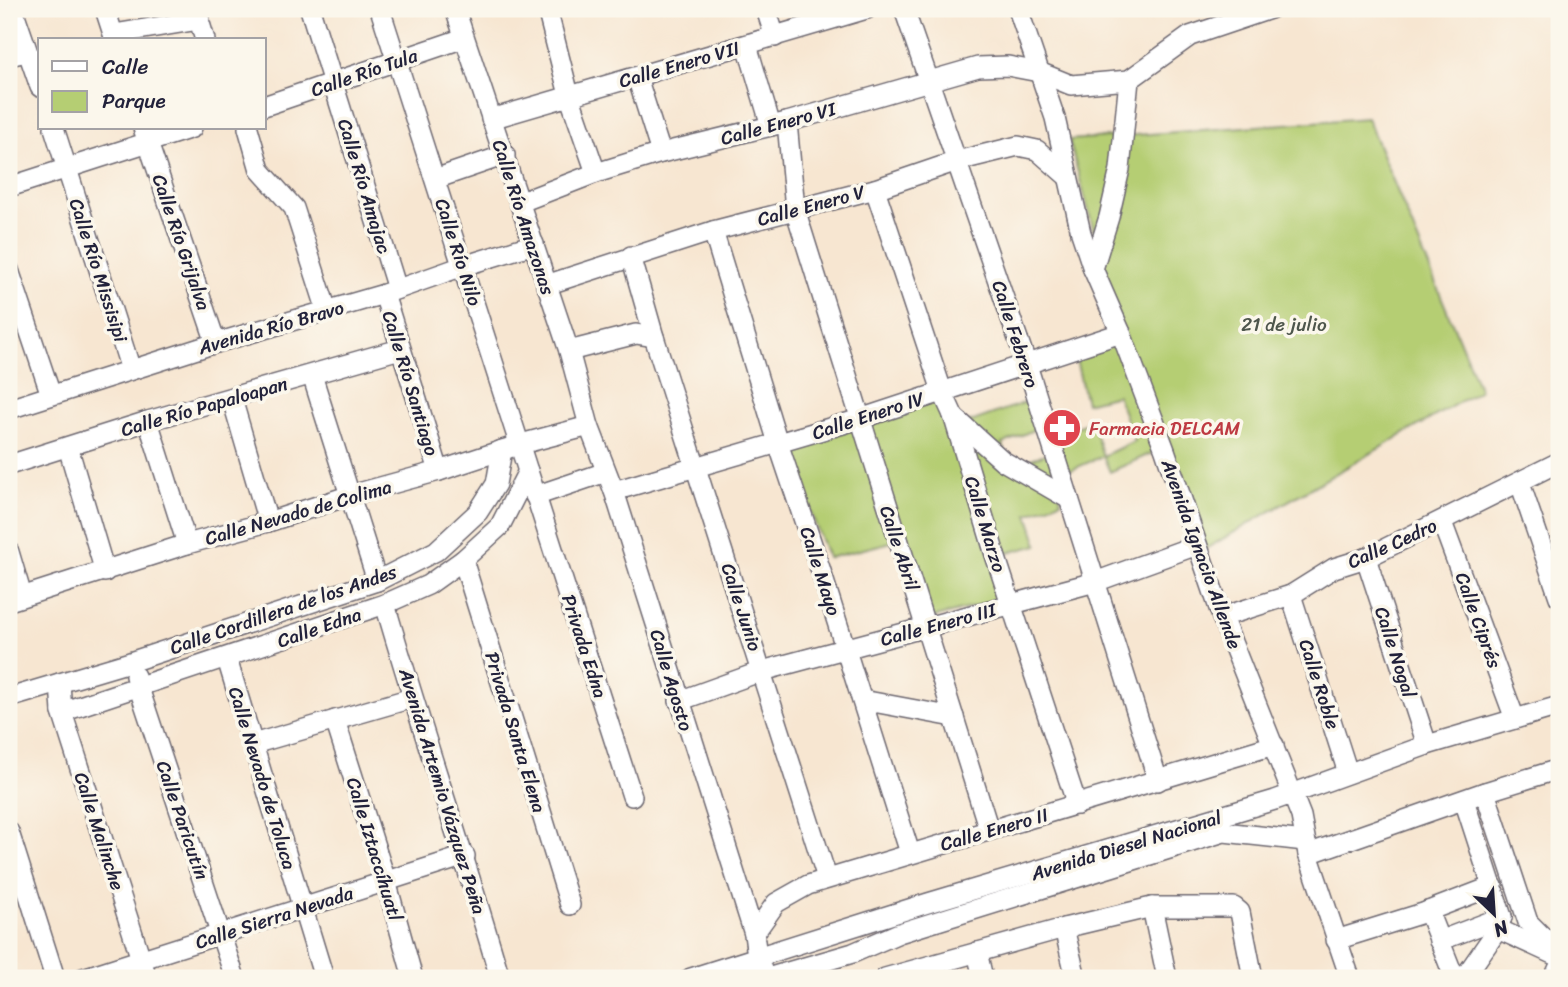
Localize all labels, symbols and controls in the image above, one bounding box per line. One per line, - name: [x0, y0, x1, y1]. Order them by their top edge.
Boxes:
- street label: Calle Enero VII: [615, 31, 743, 97]
- legend: [38, 38, 266, 130]
- street label: Calle Río Tula: [306, 39, 422, 106]
- text: Calle: [102, 48, 149, 86]
- text: Parque: [102, 82, 166, 120]
- street label: Calle Enero VI: [717, 92, 841, 155]
- street label: Calle Río Amajac: [328, 114, 401, 258]
- street label: Calle Río Amazonas: [483, 135, 564, 299]
- street label: Calle Río Grijalva: [143, 169, 220, 315]
- street label: Calle Enero V: [753, 175, 870, 236]
- street label: Calle Río Missisipi: [60, 194, 138, 347]
- street label: Calle Río Nilo: [426, 194, 492, 311]
- street label: Calle Febrero: [983, 276, 1049, 393]
- street label: Avenida Río Bravo: [193, 291, 348, 364]
- street label: Calle Río Santiago: [373, 306, 448, 460]
- park label: 21 de julio: [1241, 308, 1327, 341]
- street label: Calle Río Papaloapan: [117, 367, 291, 446]
- street label: Calle Enero IV: [808, 382, 929, 449]
- pharmacy icon: Farmacia DELCAM: [1041, 407, 1083, 449]
- place label: Farmacia DELCAM: [1089, 412, 1240, 445]
- street label: Avenida Ignacio Allende: [1151, 454, 1251, 654]
- street label: Calle Nevado de Colima: [201, 470, 396, 555]
- street label: Calle Marzo: [955, 472, 1016, 577]
- street label: Calle Abril: [870, 501, 929, 596]
- street label: Calle Cedro: [1342, 509, 1443, 578]
- street label: Calle Mayo: [791, 522, 851, 620]
- street label: Calle Cordillera de los Andes: [165, 555, 401, 664]
- street label: Calle Junio: [712, 559, 771, 656]
- street label: Calle Ciprés: [1446, 567, 1511, 673]
- street label: Privada Edna: [552, 590, 617, 703]
- street label: Calle Enero III: [877, 593, 1001, 656]
- street label: Calle Edna: [273, 598, 366, 657]
- street label: Calle Nogal: [1365, 602, 1426, 703]
- street label: Calle Agosto: [640, 625, 703, 736]
- street label: Calle Roble: [1289, 635, 1350, 734]
- street label: Privada Santa Elena: [475, 648, 556, 817]
- street label: Avenida Artemio Vázquez Peña: [389, 663, 496, 919]
- street label: Calle Nevado de Toluca: [219, 683, 306, 874]
- street label: Calle Paricutín: [147, 756, 218, 884]
- street label: Calle Malinche: [65, 768, 134, 895]
- street label: Calle Iztaccíhuatl: [337, 773, 412, 926]
- street label: Calle Enero II: [936, 798, 1052, 861]
- street label: Avenida Diesel Nacional: [1026, 801, 1226, 890]
- street label: Calle Sierra Nevada: [191, 876, 358, 959]
- north arrow: [1460, 878, 1530, 948]
- text: N: [1487, 911, 1515, 947]

